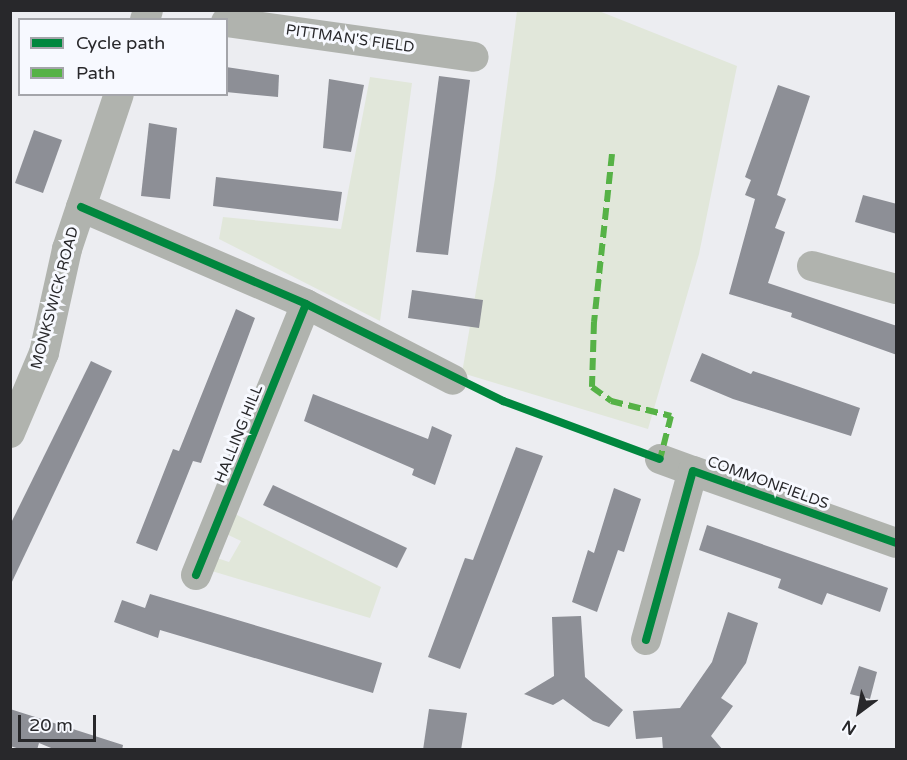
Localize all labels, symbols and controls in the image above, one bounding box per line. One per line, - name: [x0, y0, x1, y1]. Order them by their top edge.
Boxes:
- legend: [18, 18, 228, 96]
- street label: PITTMAN'S FIELD: [285, 21, 415, 57]
- text: Cycle path: [76, 32, 165, 54]
- text: Path: [76, 62, 115, 84]
- street label: MONKSWICK ROAD: [27, 225, 83, 371]
- street label: HALLING HILL: [211, 382, 267, 486]
- street label: COMMONFIELDS: [705, 453, 831, 513]
- north arrow: [829, 682, 889, 742]
- scale bar: [21, 703, 99, 741]
- text: 20 m: [29, 714, 73, 736]
- text: N: [839, 715, 860, 739]

